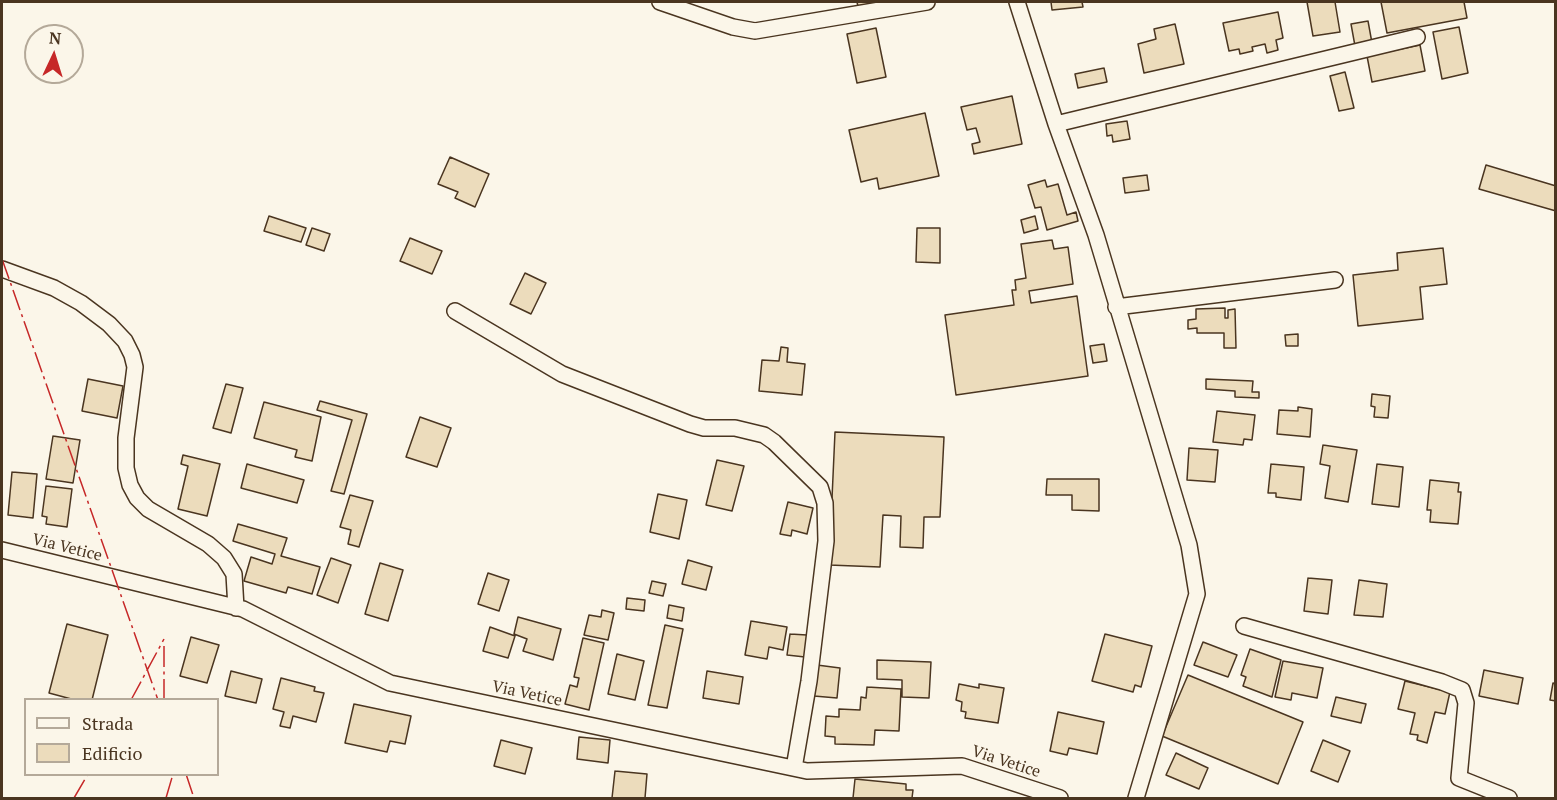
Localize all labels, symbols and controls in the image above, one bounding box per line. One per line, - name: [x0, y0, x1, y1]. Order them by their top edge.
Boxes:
- north arrow: [24, 24, 84, 84]
- text: N: [48, 27, 62, 49]
- street label: Via Vetice: [30, 530, 104, 566]
- street label: Via Vetice: [490, 677, 564, 711]
- legend: [24, 698, 219, 776]
- text: Strada: [82, 711, 133, 735]
- text: Edificio: [82, 741, 142, 765]
- street label: Via Vetice: [969, 742, 1043, 782]

